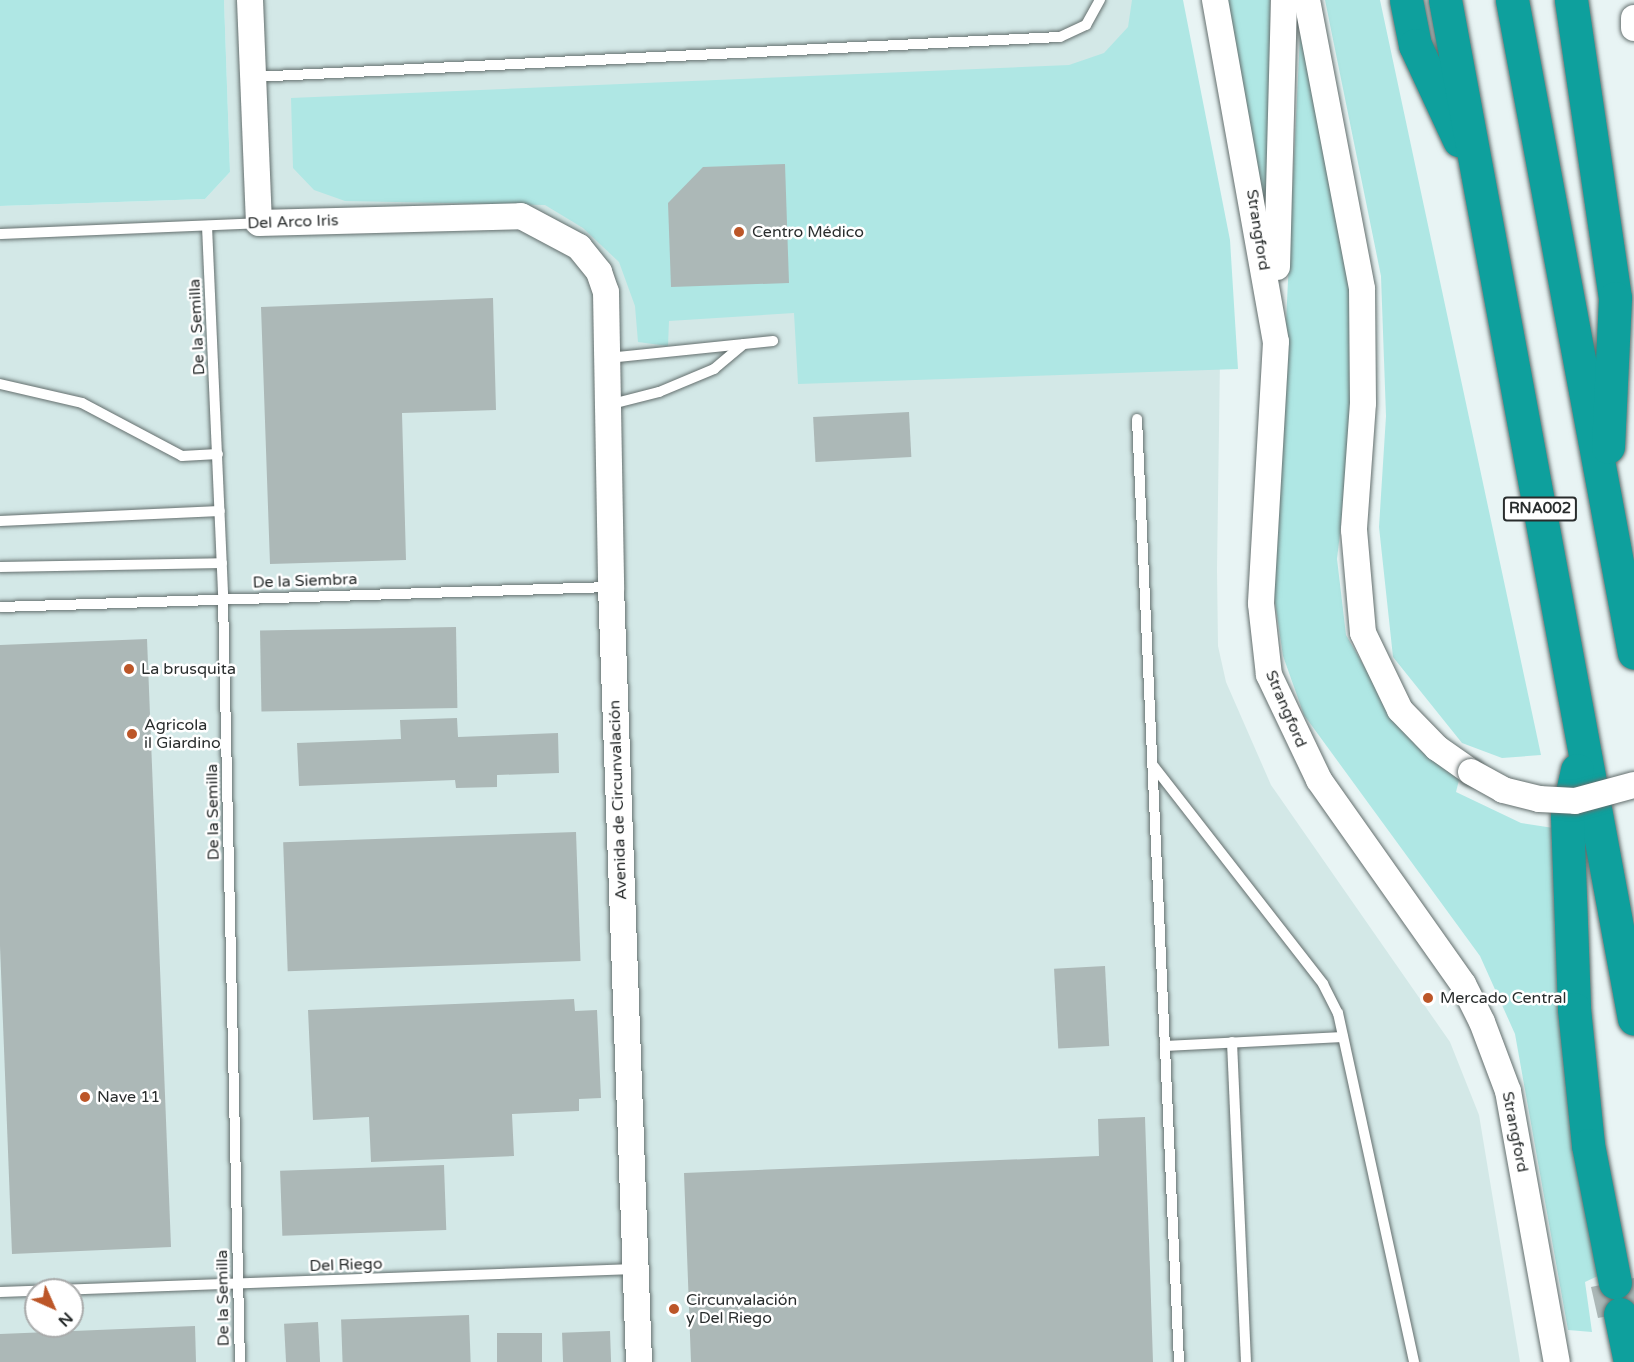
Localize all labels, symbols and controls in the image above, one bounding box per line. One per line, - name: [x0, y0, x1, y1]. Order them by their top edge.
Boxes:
- street label: Strangford: [1242, 188, 1274, 272]
- street label: Del Arco Iris: [247, 211, 339, 233]
- place label: Centro Médico: [752, 222, 864, 242]
- marker: Centro Médico: [730, 223, 748, 241]
- street label: De la Semilla: [185, 278, 209, 376]
- road number: RNA002: [1502, 497, 1578, 521]
- street label: De la Siembra: [252, 570, 358, 592]
- place label: La brusquita: [141, 659, 236, 679]
- marker: La brusquita: [122, 662, 136, 676]
- street label: Strangford: [1261, 668, 1311, 750]
- street label: Avenida de Circunvalación: [605, 700, 631, 900]
- place label: Agricola il Giardino: [144, 715, 221, 753]
- marker: Agricola il Giardino: [125, 727, 139, 741]
- street label: De la Semilla: [203, 764, 223, 860]
- place label: Mercado Central: [1440, 988, 1566, 1008]
- marker: Mercado Central: [1421, 991, 1435, 1005]
- place label: Nave 11: [97, 1087, 160, 1107]
- marker: Nave 11: [78, 1090, 92, 1104]
- street label: Strangford: [1498, 1090, 1532, 1174]
- street label: De la Semilla: [213, 1250, 233, 1346]
- street label: Del Riego: [309, 1254, 383, 1276]
- north arrow: [24, 1278, 84, 1338]
- place label: Circunvalación y Del Riego: [686, 1290, 797, 1328]
- marker: Circunvalación y Del Riego: [667, 1302, 681, 1316]
- text: N: [54, 1308, 77, 1331]

